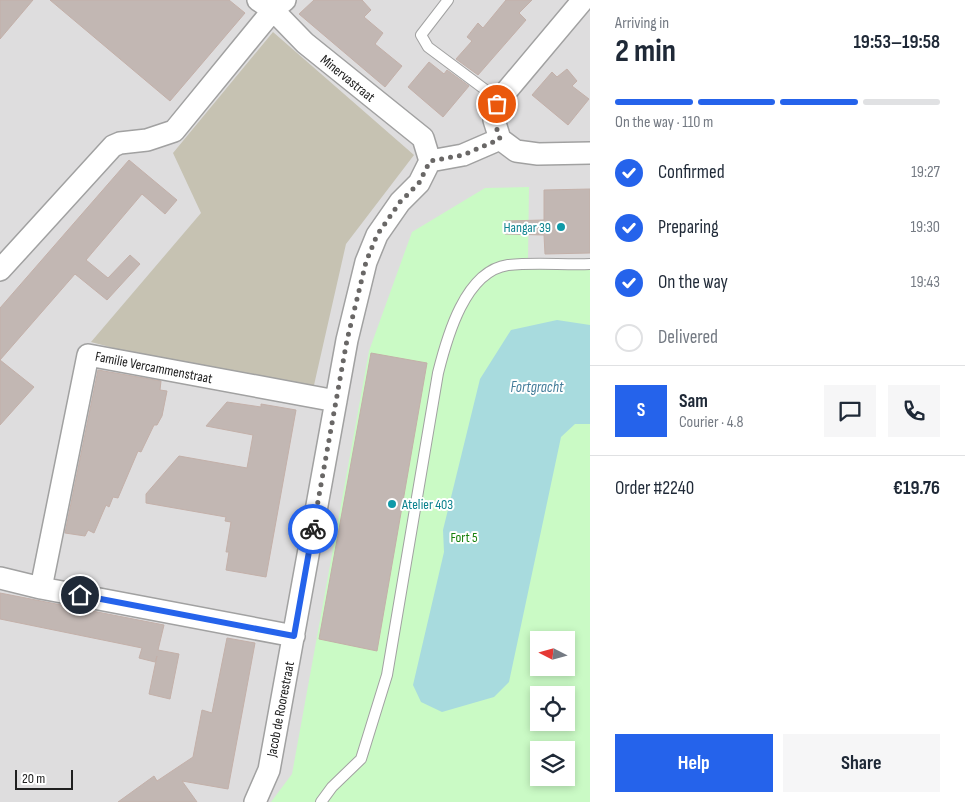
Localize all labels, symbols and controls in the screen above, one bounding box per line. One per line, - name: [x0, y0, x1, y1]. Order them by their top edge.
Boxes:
- text: Arriving in: [615, 14, 669, 33]
- text: 19:53–19:58: [853, 31, 940, 54]
- text: 2 min: [615, 32, 676, 71]
- street label: Minervastraat: [317, 51, 378, 106]
- pin: [476, 83, 518, 125]
- icon: bag: [483, 90, 511, 118]
- text: On the way · 110 m: [615, 113, 713, 132]
- icon: check: [615, 159, 643, 187]
- text: Confirmed: [658, 161, 725, 184]
- text: 19:27: [911, 163, 940, 182]
- icon: check: [615, 214, 643, 242]
- text: Preparing: [658, 216, 719, 239]
- text: 19:30: [910, 218, 940, 237]
- place label: Hangar 39: [503, 219, 551, 236]
- marker: Hangar 39: [555, 221, 567, 233]
- icon: check: [615, 269, 643, 297]
- text: On the way: [658, 271, 728, 294]
- text: 19:43: [911, 273, 940, 292]
- text: Delivered: [658, 326, 718, 349]
- street label: Familie Vercammenstraat: [94, 348, 214, 387]
- water label: Fortgracht: [510, 378, 564, 397]
- button: chat: [824, 385, 876, 437]
- button: phone: [888, 385, 940, 437]
- text: Sam: [679, 390, 708, 413]
- text: S: [637, 399, 645, 422]
- text: Courier · 4.8: [679, 413, 743, 432]
- text: Order #2240: [615, 477, 694, 500]
- text: €19.76: [893, 477, 940, 500]
- place label: Atelier 403: [401, 496, 453, 513]
- marker: Atelier 403: [386, 498, 398, 510]
- courier: [288, 504, 338, 554]
- icon: bike: [299, 515, 327, 543]
- park label: Fort 5: [450, 529, 478, 546]
- pin: [59, 574, 101, 616]
- icon: home: [66, 581, 94, 609]
- north arrow: [530, 631, 575, 676]
- map controls: [530, 631, 575, 786]
- street label: Jacob de Roorestraat: [263, 660, 298, 759]
- button: locate: [530, 686, 575, 731]
- button: Help: [615, 734, 773, 792]
- button: Share: [783, 734, 940, 792]
- button: layers: [530, 741, 575, 786]
- scale bar: [15, 767, 72, 790]
- text: 20 m: [22, 770, 45, 787]

